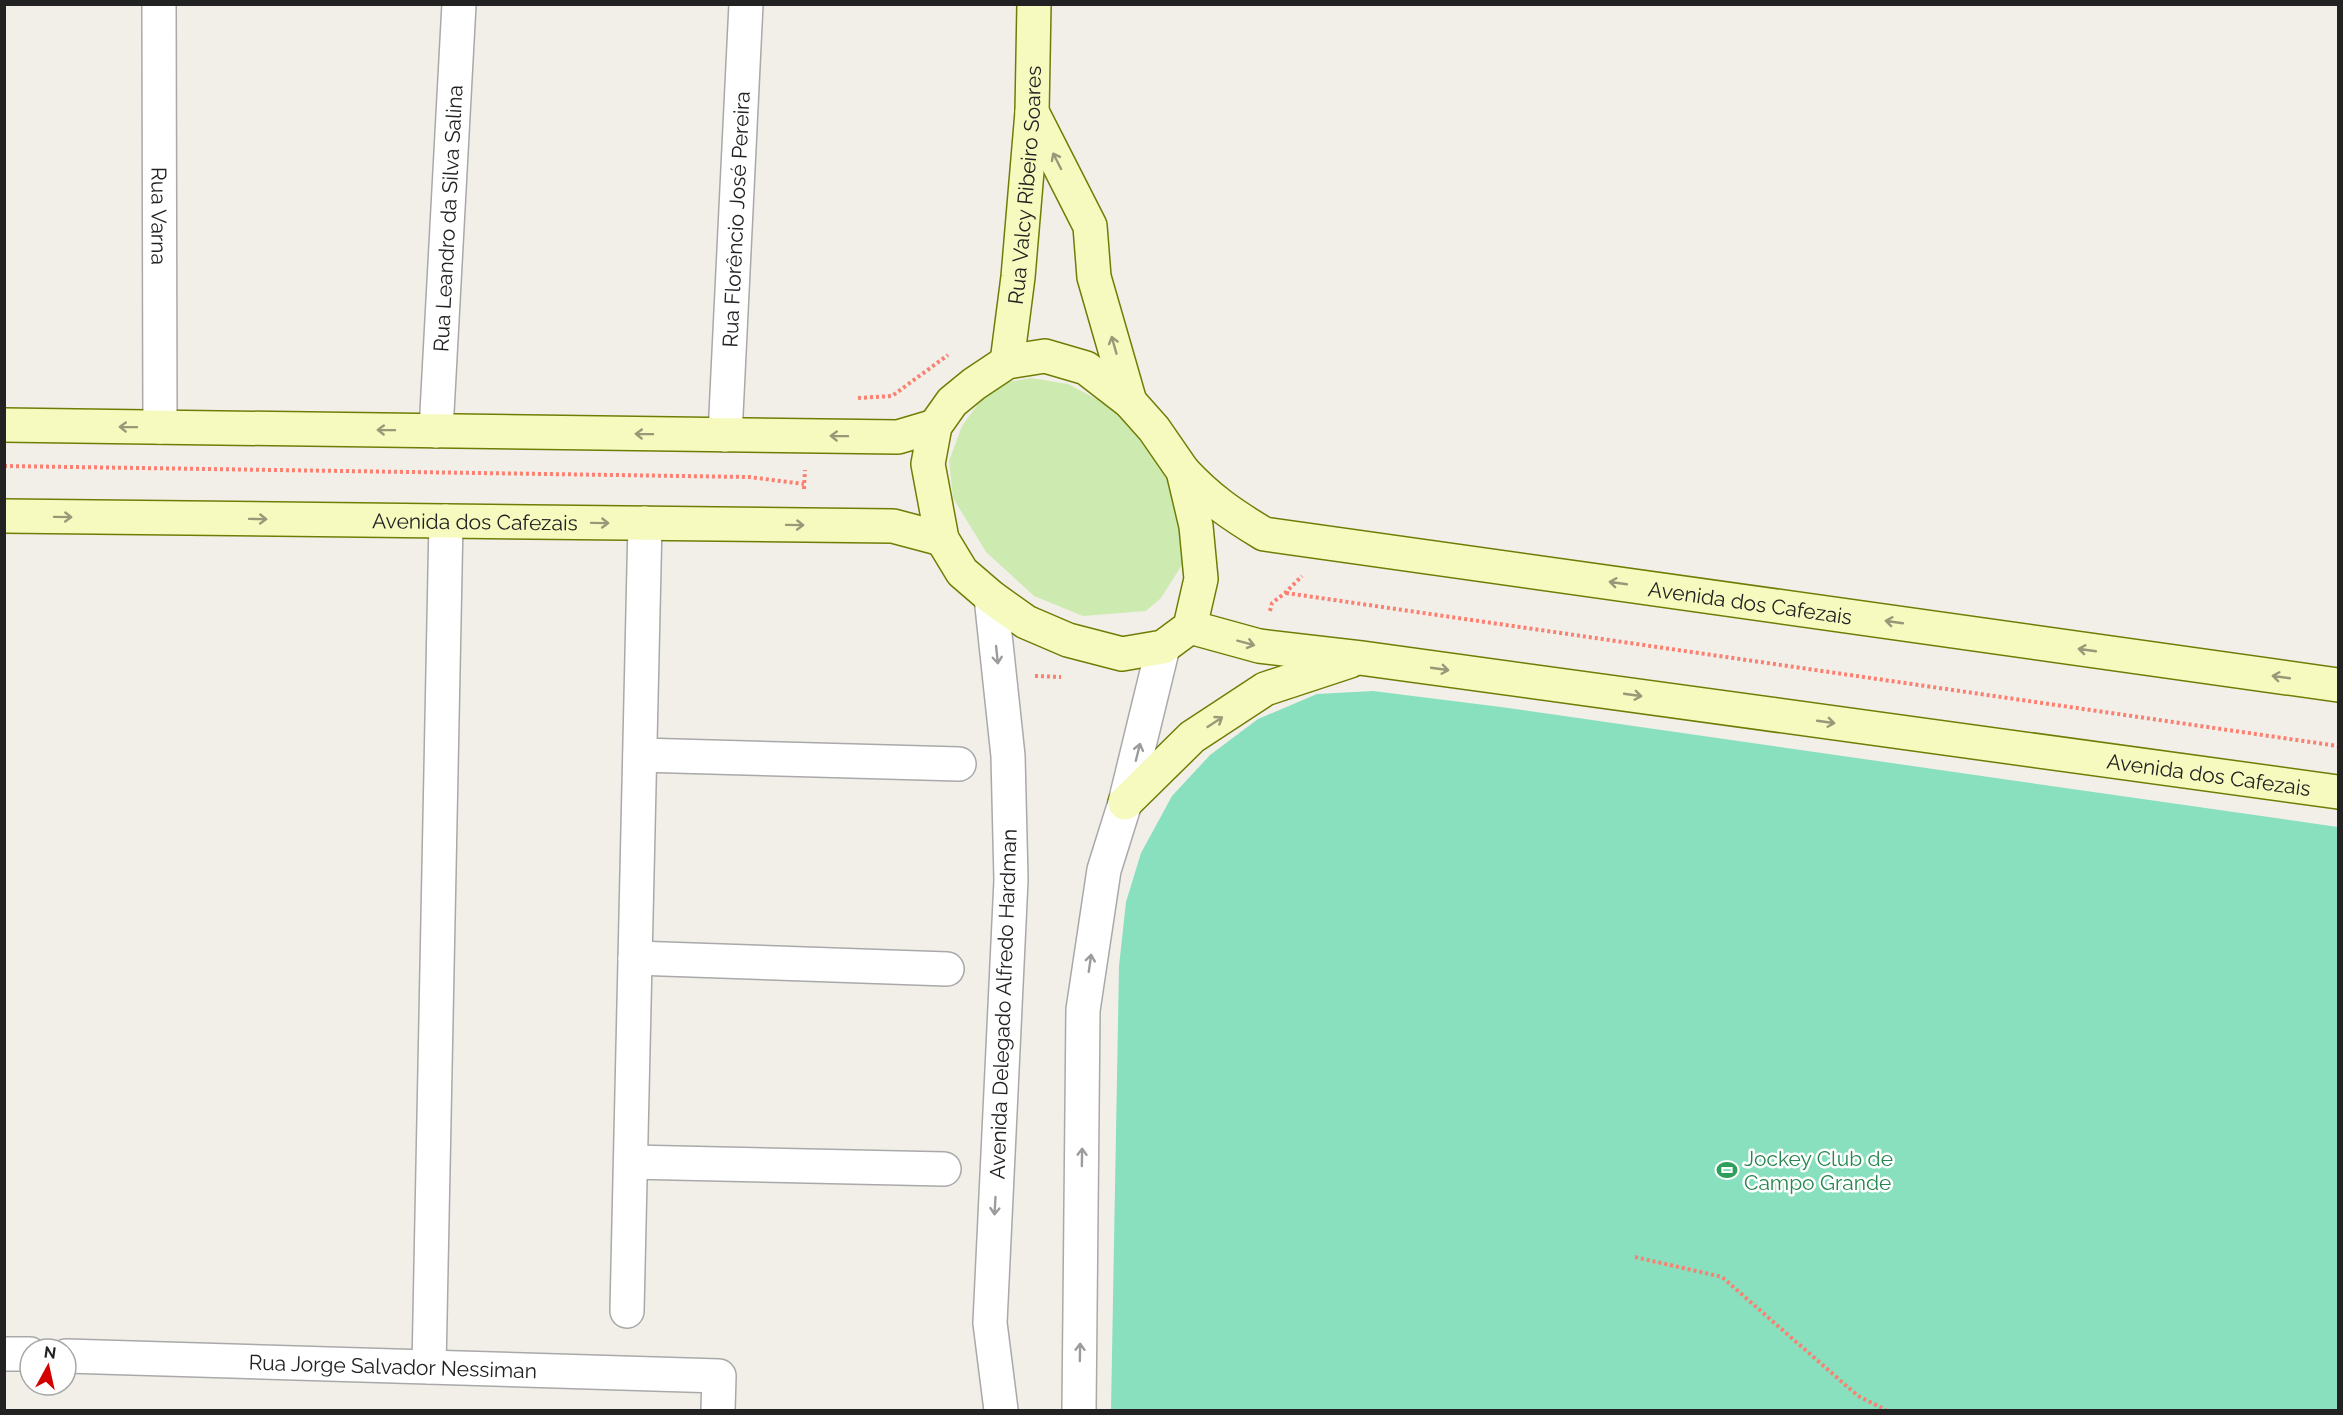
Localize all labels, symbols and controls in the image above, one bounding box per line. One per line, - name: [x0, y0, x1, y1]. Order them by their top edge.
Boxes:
- street label: Rua Valcy Ribeiro Soares: [1002, 65, 1045, 306]
- street label: Rua Leandro da Silva Salina: [428, 84, 467, 352]
- street label: Rua Florêncio José Pereira: [717, 90, 754, 348]
- one-way arrow: [1051, 153, 1062, 171]
- street label: Rua Varna: [147, 167, 172, 265]
- one-way arrow: [1108, 336, 1119, 355]
- one-way arrow: [119, 421, 139, 433]
- one-way arrow: [377, 425, 397, 436]
- one-way arrow: [635, 428, 655, 440]
- one-way arrow: [830, 431, 850, 442]
- street label: Avenida dos Cafezais: [372, 508, 578, 535]
- one-way arrow: [52, 511, 72, 523]
- one-way arrow: [247, 513, 267, 525]
- one-way arrow: [589, 517, 609, 529]
- one-way arrow: [784, 520, 804, 531]
- street label: Avenida dos Cafezais: [1647, 576, 1854, 629]
- one-way arrow: [1609, 578, 1629, 589]
- one-way arrow: [1885, 617, 1905, 628]
- one-way arrow: [1237, 637, 1256, 649]
- one-way arrow: [2078, 644, 2098, 655]
- one-way arrow: [992, 645, 1003, 665]
- one-way arrow: [1429, 663, 1449, 674]
- one-way arrow: [2271, 671, 2291, 682]
- one-way arrow: [1622, 690, 1642, 701]
- one-way arrow: [1206, 716, 1223, 728]
- one-way arrow: [1816, 716, 1835, 727]
- one-way arrow: [1132, 743, 1144, 762]
- street label: Avenida dos Cafezais: [2105, 748, 2312, 801]
- street label: Avenida Delegado Alfredo Hardman: [984, 828, 1022, 1180]
- one-way arrow: [1085, 953, 1096, 973]
- place label: Jockey Club de Campo Grande: [1744, 1146, 1893, 1195]
- one-way arrow: [1076, 1148, 1088, 1168]
- sports icon: Jockey Club de Campo Grande: [1715, 1158, 1739, 1182]
- one-way arrow: [990, 1196, 1001, 1215]
- north arrow: [18, 1337, 78, 1397]
- text: N: [43, 1342, 57, 1363]
- one-way arrow: [1074, 1343, 1086, 1363]
- street label: Rua Jorge Salvador Nessiman: [248, 1349, 537, 1383]

